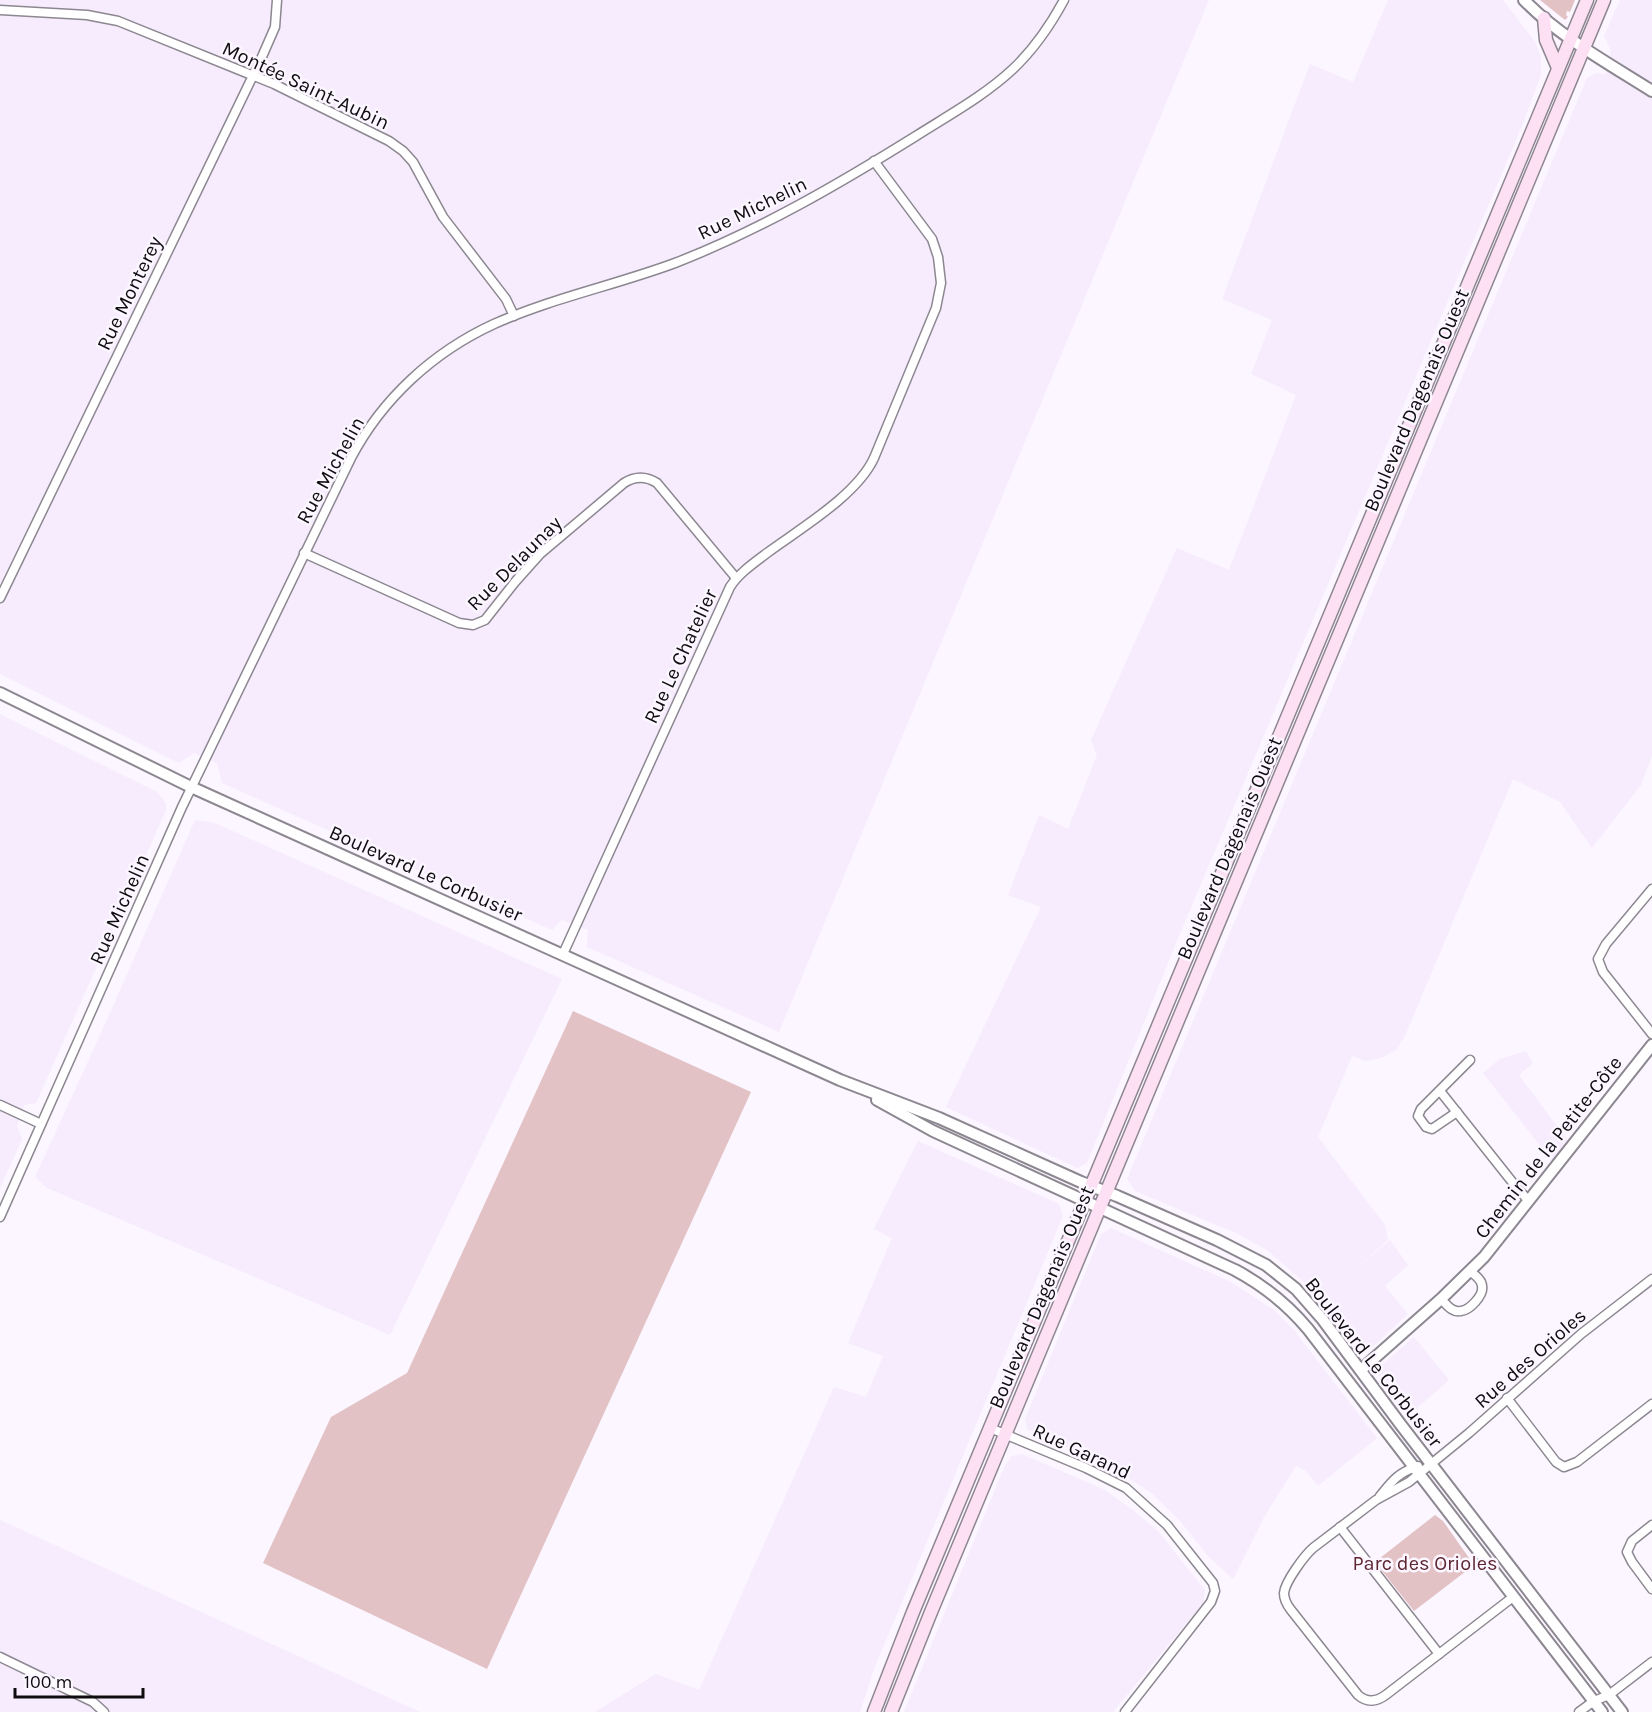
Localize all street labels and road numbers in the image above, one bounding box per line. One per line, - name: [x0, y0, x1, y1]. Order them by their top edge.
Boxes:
- street label: Montée Saint-Aubin: [219, 37, 393, 134]
- street label: Rue Michelin: [694, 172, 811, 245]
- street label: Rue Monterey: [92, 232, 167, 354]
- street label: Boulevard Dagenais Ouest: [1359, 285, 1474, 515]
- street label: Rue Michelin: [292, 413, 369, 528]
- street label: Rue Delaunay: [462, 511, 566, 615]
- street label: Rue Le Chatelier: [639, 585, 722, 727]
- street label: Boulevard Dagenais Ouest: [1172, 733, 1287, 963]
- street label: Boulevard Le Corbusier: [326, 820, 527, 927]
- street label: Rue Michelin: [85, 850, 154, 968]
- street label: Chemin de la Petite-Côte: [1470, 1052, 1627, 1243]
- street label: Boulevard Dagenais Ouest: [984, 1182, 1099, 1412]
- street label: Boulevard Le Corbusier: [1300, 1273, 1447, 1452]
- street label: Rue des Orioles: [1470, 1304, 1591, 1413]
- street label: Rue Garand: [1029, 1419, 1134, 1484]

